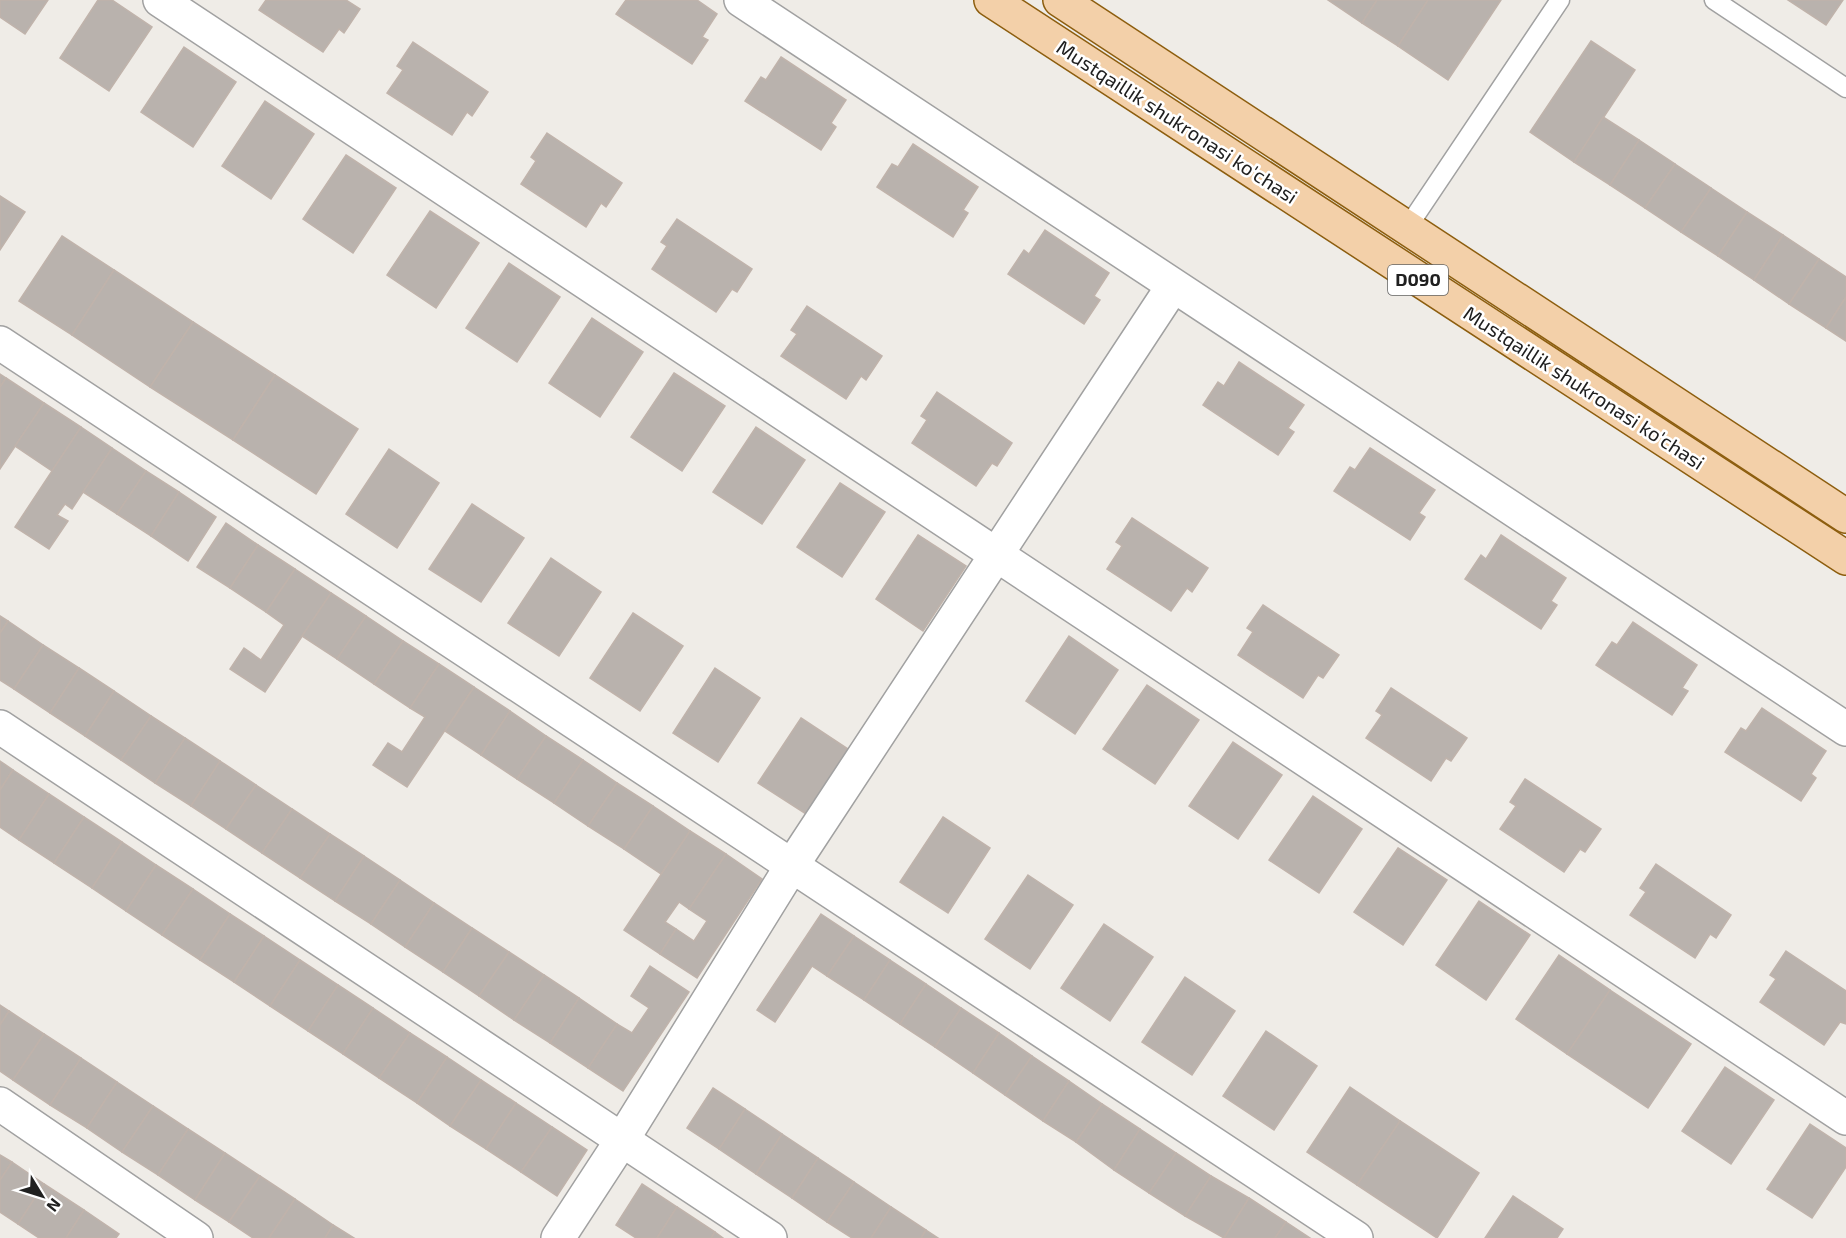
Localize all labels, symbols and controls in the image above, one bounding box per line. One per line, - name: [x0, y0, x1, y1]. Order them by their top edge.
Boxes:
- street label: Mustqaillik shukronasi ko'chasi: [1053, 34, 1302, 208]
- road number: D090: [1388, 265, 1448, 295]
- street label: Mustqaillik shukronasi ko'chasi: [1460, 300, 1709, 474]
- north arrow: [12, 1166, 72, 1226]
- text: N: [43, 1195, 65, 1216]

